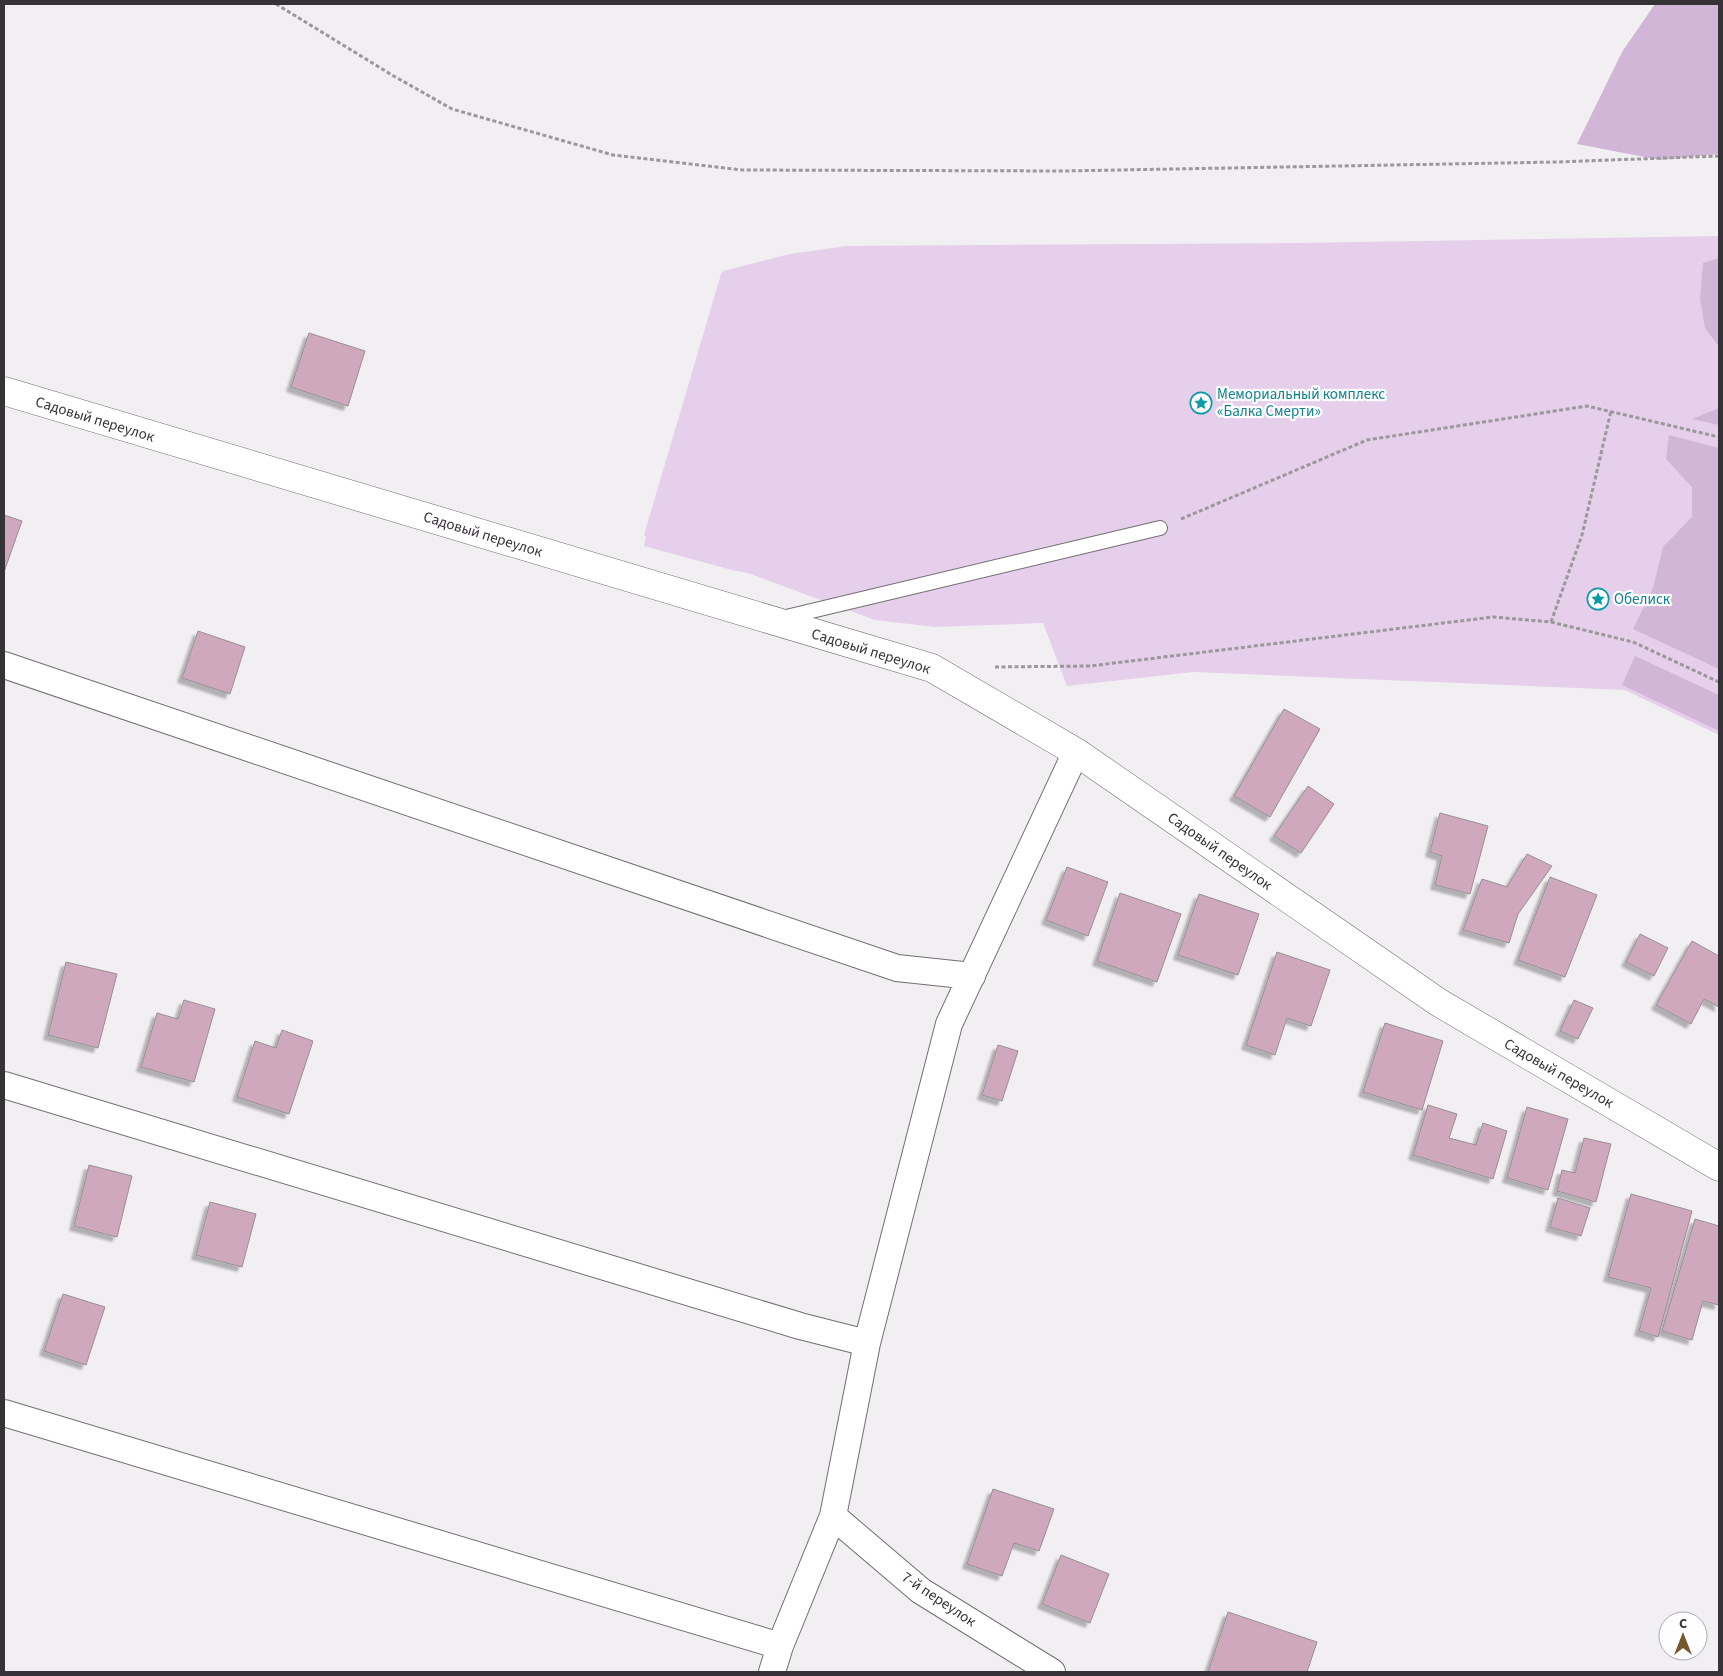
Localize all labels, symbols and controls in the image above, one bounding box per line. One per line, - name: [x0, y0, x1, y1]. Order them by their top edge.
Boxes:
- place label: Мемориальный комплекс «Балка Смерти»: [1217, 384, 1385, 422]
- street label: Садовый переулок: [33, 391, 157, 448]
- place icon: Мемориальный комплекс «Балка Смерти»: [1189, 391, 1213, 415]
- street label: Садовый переулок: [421, 506, 545, 563]
- place icon: Обелиск: [1586, 587, 1610, 611]
- place label: Обелиск: [1614, 589, 1671, 610]
- street label: Садовый переулок: [809, 623, 933, 680]
- street label: Садовый переулок: [1163, 807, 1277, 896]
- street label: Садовый переулок: [1500, 1033, 1618, 1114]
- street label: 7-й переулок: [897, 1567, 981, 1632]
- north arrow: [1658, 1611, 1708, 1661]
- text: С: [1679, 1614, 1687, 1634]

